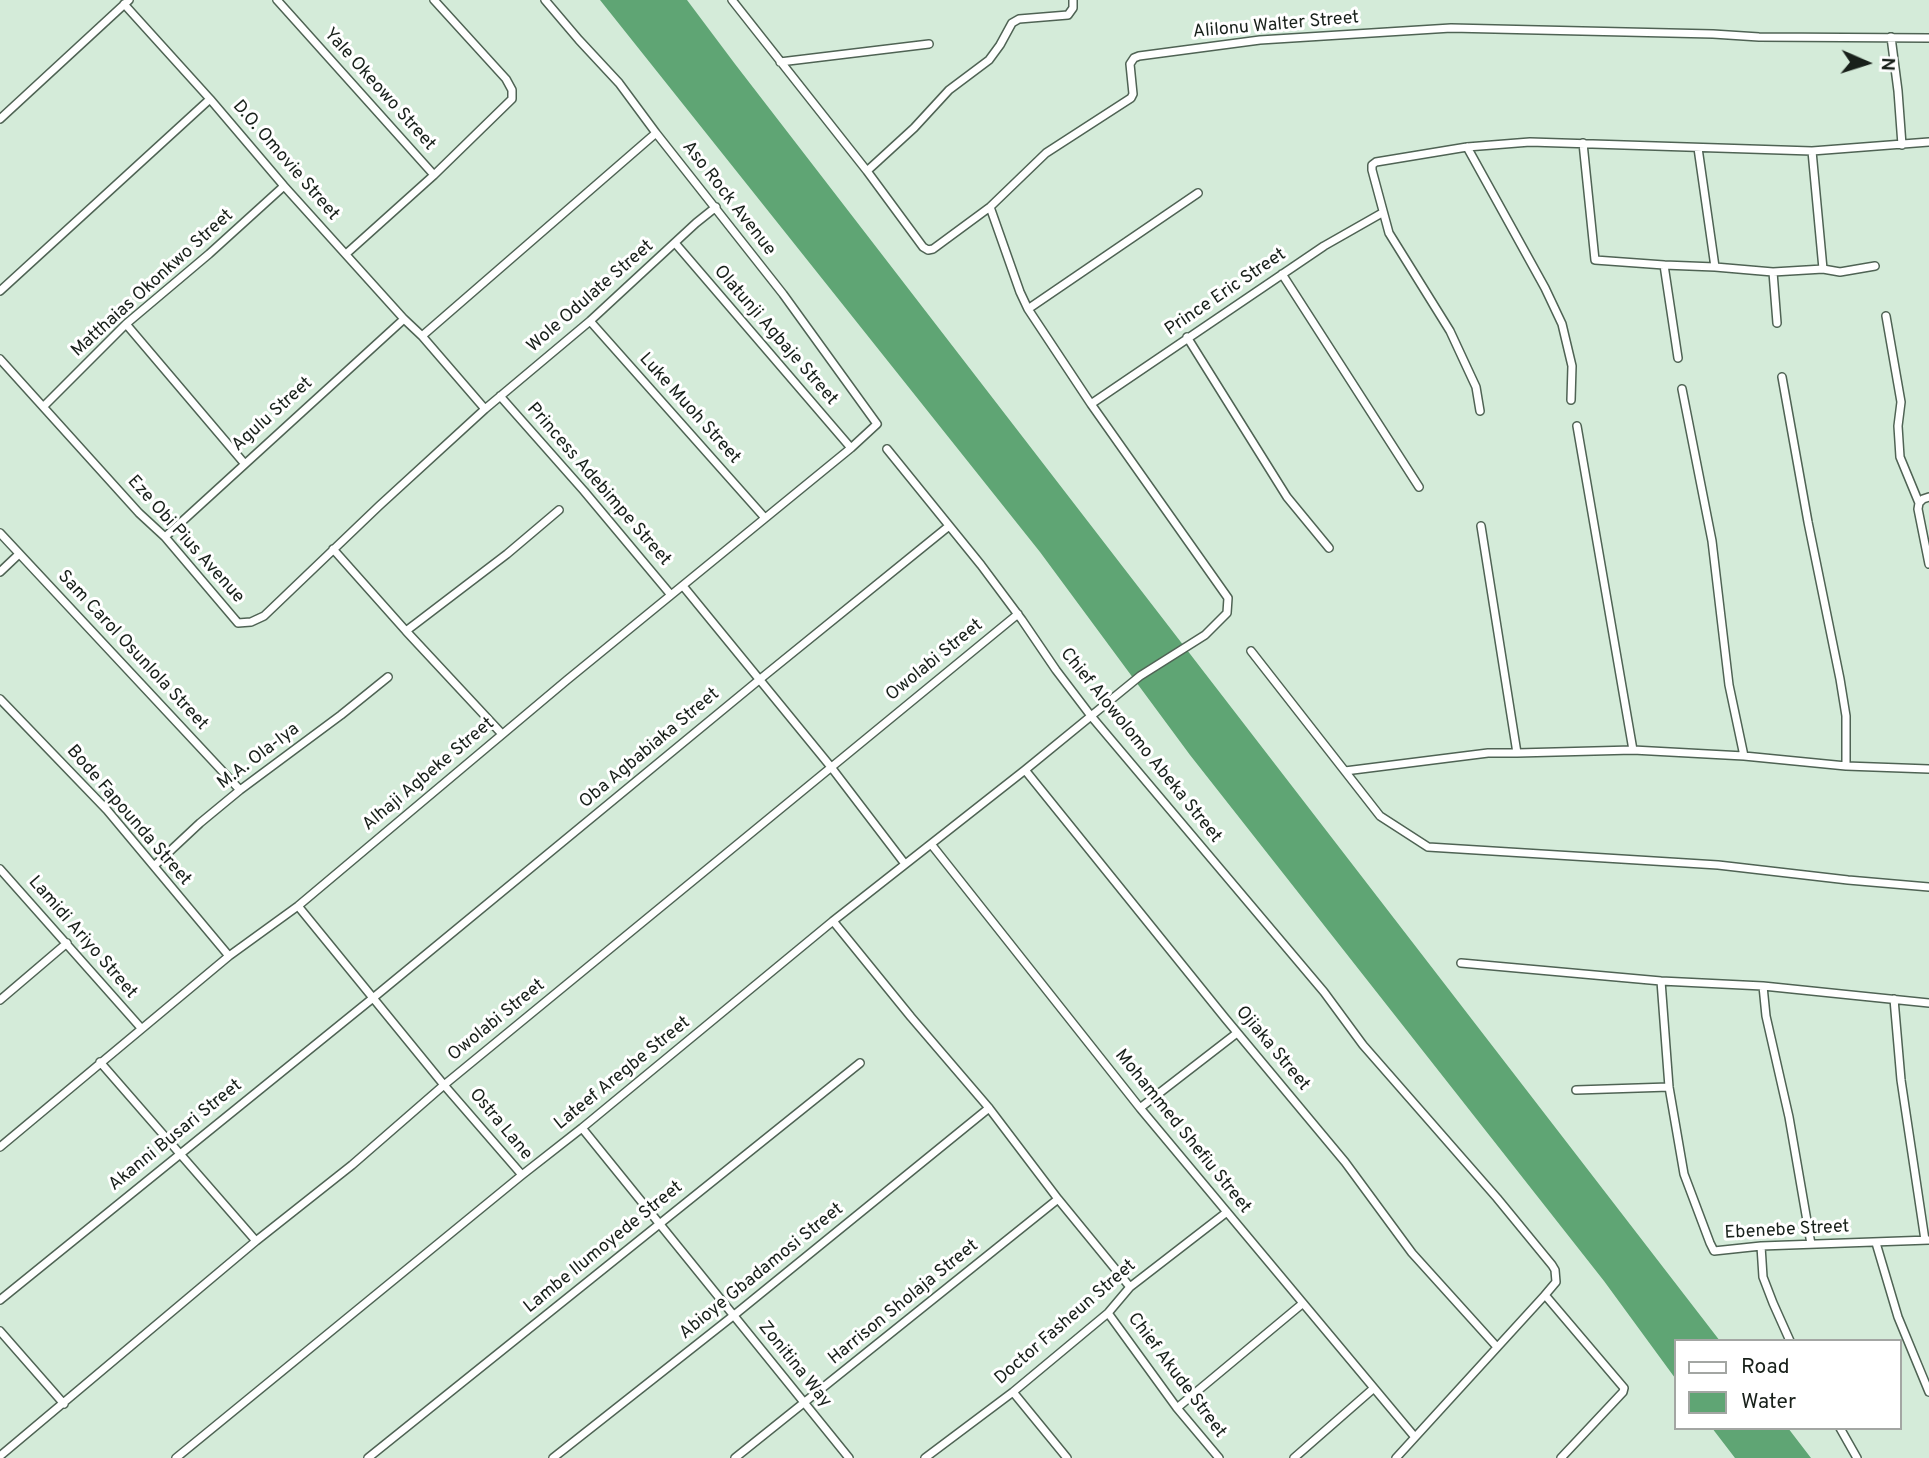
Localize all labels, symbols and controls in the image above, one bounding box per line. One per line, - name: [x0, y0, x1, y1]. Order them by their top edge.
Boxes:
- street label: Alilonu Walter Street: [1192, 8, 1360, 44]
- street label: Yale Okeowo Street: [318, 24, 440, 156]
- north arrow: [1831, 28, 1901, 98]
- text: N: [1875, 57, 1899, 72]
- street label: D.O. Omovie Street: [227, 96, 343, 226]
- street label: Aso Rock Avenue: [677, 137, 779, 261]
- street label: Matthaias Okonkwo Street: [68, 206, 238, 362]
- street label: Wole Odulate Street: [523, 236, 659, 358]
- street label: Prince Eric Street: [1161, 245, 1291, 341]
- street label: Olatunji Agbaje Street: [708, 262, 842, 410]
- street label: Luke Muoh Street: [634, 349, 744, 469]
- street label: Agulu Street: [228, 373, 318, 457]
- street label: Princess Adebimpe Street: [521, 399, 675, 571]
- street label: Eze Obi Pius Avenue: [122, 472, 248, 608]
- street label: Sam Carol Osunlola Street: [52, 567, 212, 735]
- street label: Owolabi Street: [882, 615, 988, 707]
- street label: Chief Alowolomo Abeka Street: [1055, 644, 1225, 848]
- street label: Oba Agbabiaka Street: [576, 684, 724, 814]
- street label: Alhaji Agbeke Street: [359, 714, 499, 836]
- street label: M.A. Ola-Iya: [214, 719, 304, 795]
- street label: Bode Fapounda Street: [61, 741, 195, 891]
- street label: Lamidi Ariyo Street: [23, 872, 141, 1004]
- street label: Owolabi Street: [444, 975, 550, 1067]
- street label: Ojiaka Street: [1230, 1002, 1314, 1096]
- street label: Lateef Aregbe Street: [551, 1013, 695, 1135]
- street label: Mohammed Shefiu Street: [1109, 1046, 1255, 1218]
- street label: Akanni Busari Street: [105, 1076, 247, 1196]
- street label: Ostra Lane: [464, 1085, 536, 1165]
- street label: Lambe Ilumoyede Street: [520, 1177, 688, 1319]
- street label: Abioye Gbadamosi Street: [676, 1199, 848, 1345]
- street label: Ebenebe Street: [1724, 1217, 1850, 1245]
- street label: Harrison Sholaja Street: [825, 1236, 983, 1370]
- street label: Doctor Fasheun Street: [991, 1256, 1141, 1390]
- street label: Chief Akude Street: [1122, 1309, 1230, 1443]
- street label: Zonitina Way: [753, 1318, 835, 1412]
- legend: [1674, 1339, 1901, 1430]
- text: Road: [1741, 1354, 1790, 1381]
- text: Water: [1741, 1389, 1796, 1416]

